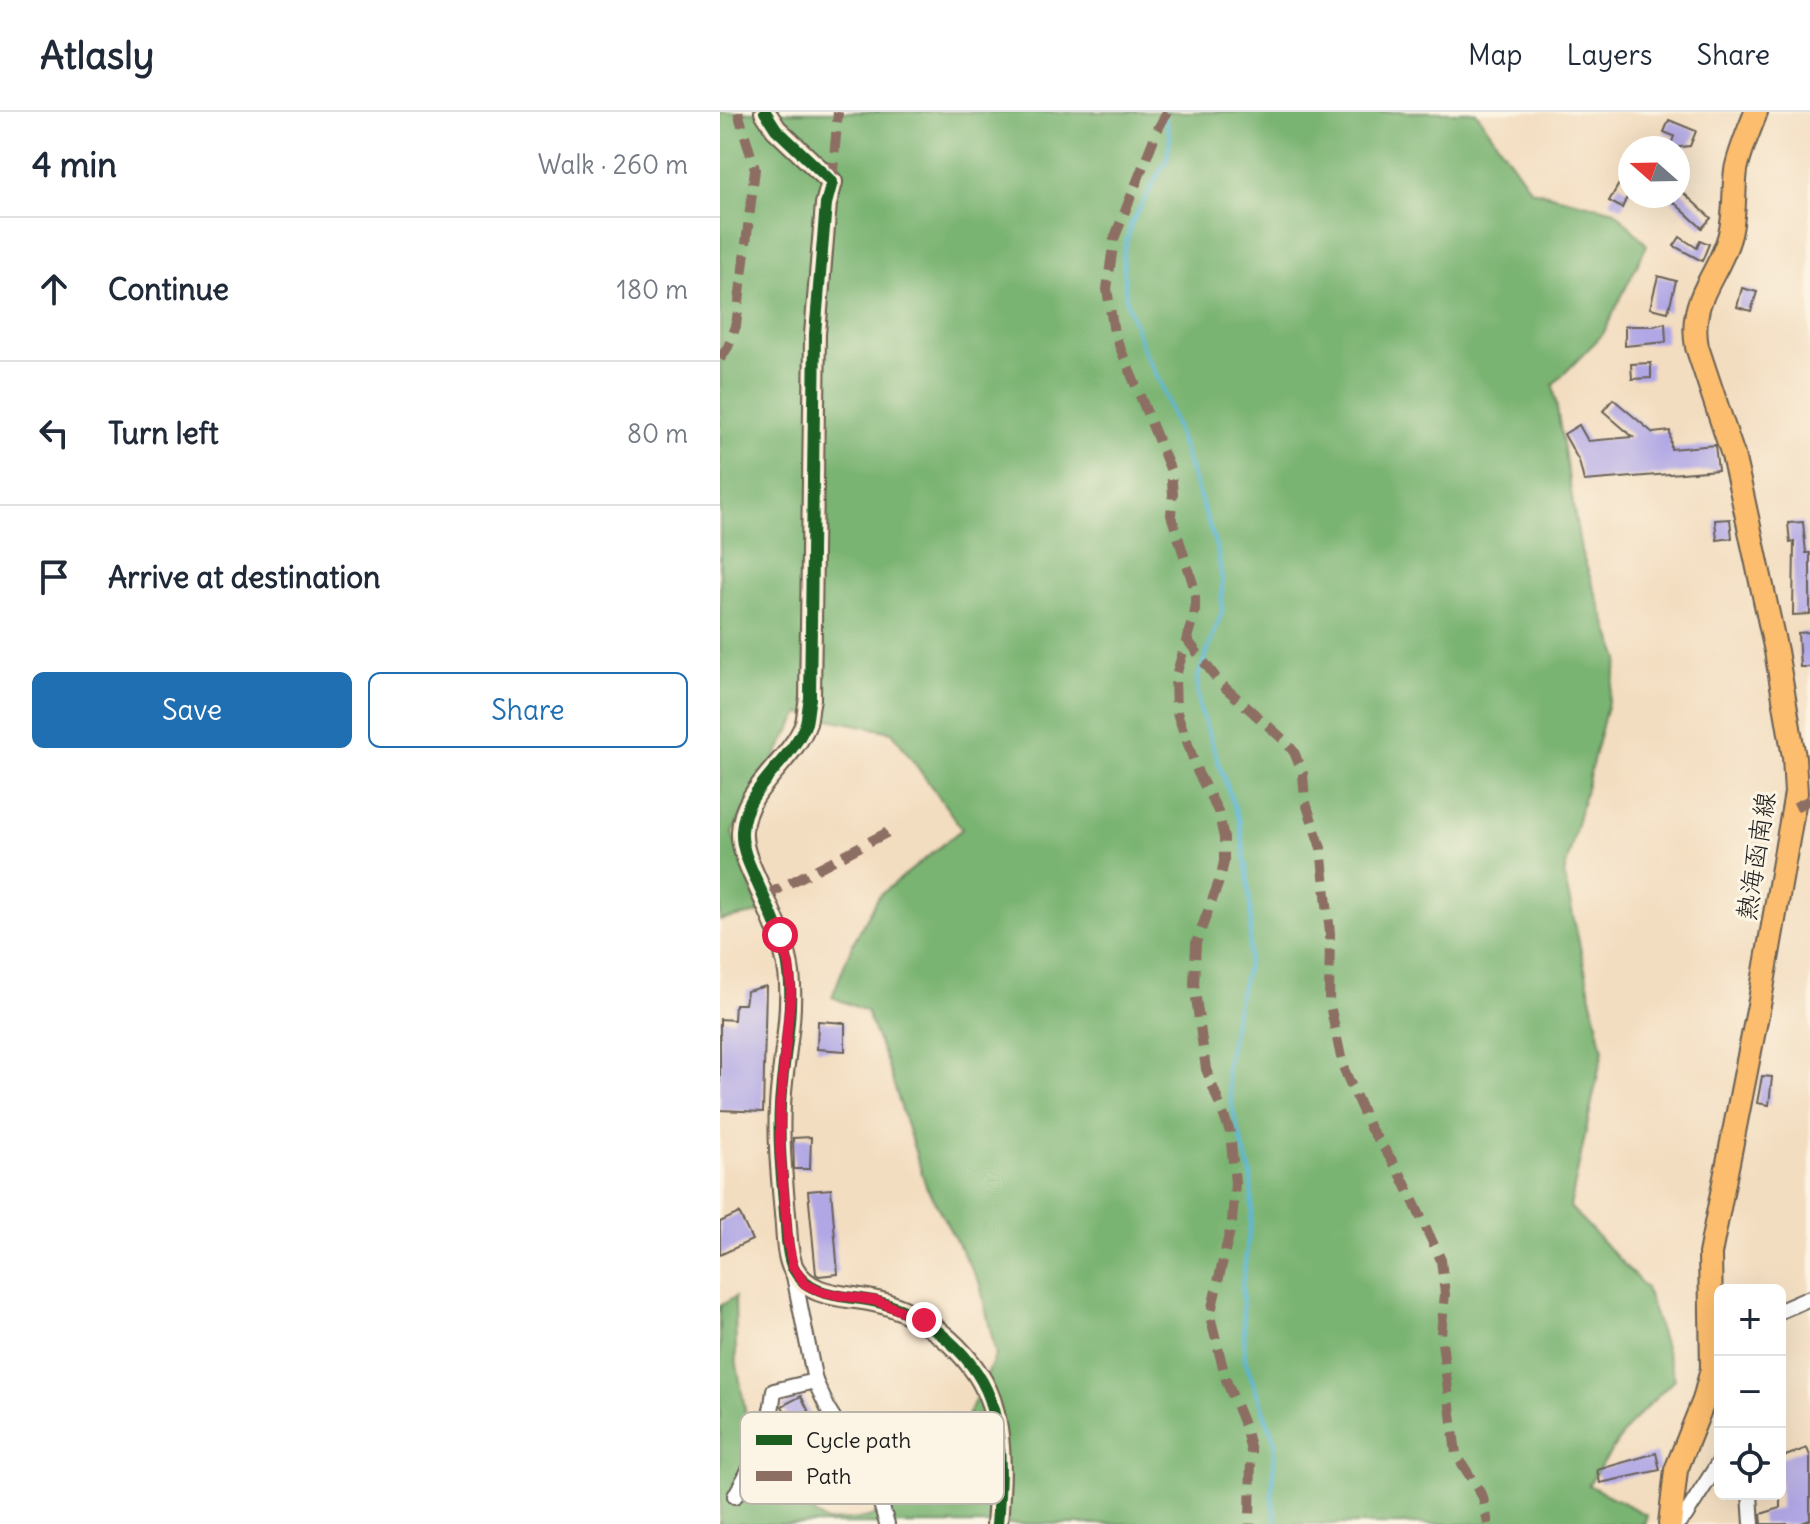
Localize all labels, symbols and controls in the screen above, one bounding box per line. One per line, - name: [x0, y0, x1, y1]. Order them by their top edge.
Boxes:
- text: Atlasly: [40, 32, 154, 79]
- text: Map: [1468, 37, 1523, 73]
- text: Layers: [1567, 37, 1653, 73]
- text: Share: [1697, 37, 1770, 73]
- north arrow: [1618, 136, 1690, 208]
- text: 4 min: [32, 143, 117, 186]
- text: Walk · 260 m: [538, 148, 688, 181]
- icon: ahead: [32, 267, 76, 311]
- text: Continue: [108, 270, 229, 308]
- text: 180 m: [617, 273, 688, 306]
- icon: left: [32, 411, 76, 455]
- text: Turn left: [108, 414, 219, 452]
- text: 80 m: [627, 417, 688, 450]
- icon: arrive: [32, 555, 76, 599]
- text: Arrive at destination: [108, 558, 380, 596]
- button: Save: [32, 672, 352, 748]
- button: Share: [368, 672, 688, 748]
- street label: 熱海函南線: [1729, 789, 1782, 923]
- route start: [762, 917, 798, 953]
- map controls: [1714, 1284, 1786, 1500]
- button: +: [1714, 1284, 1786, 1356]
- route end: [906, 1302, 942, 1338]
- button: −: [1714, 1356, 1786, 1428]
- legend: [740, 1412, 1004, 1504]
- text: Cycle path: [806, 1426, 911, 1454]
- button: locate: [1714, 1428, 1786, 1500]
- text: Path: [806, 1462, 851, 1490]

